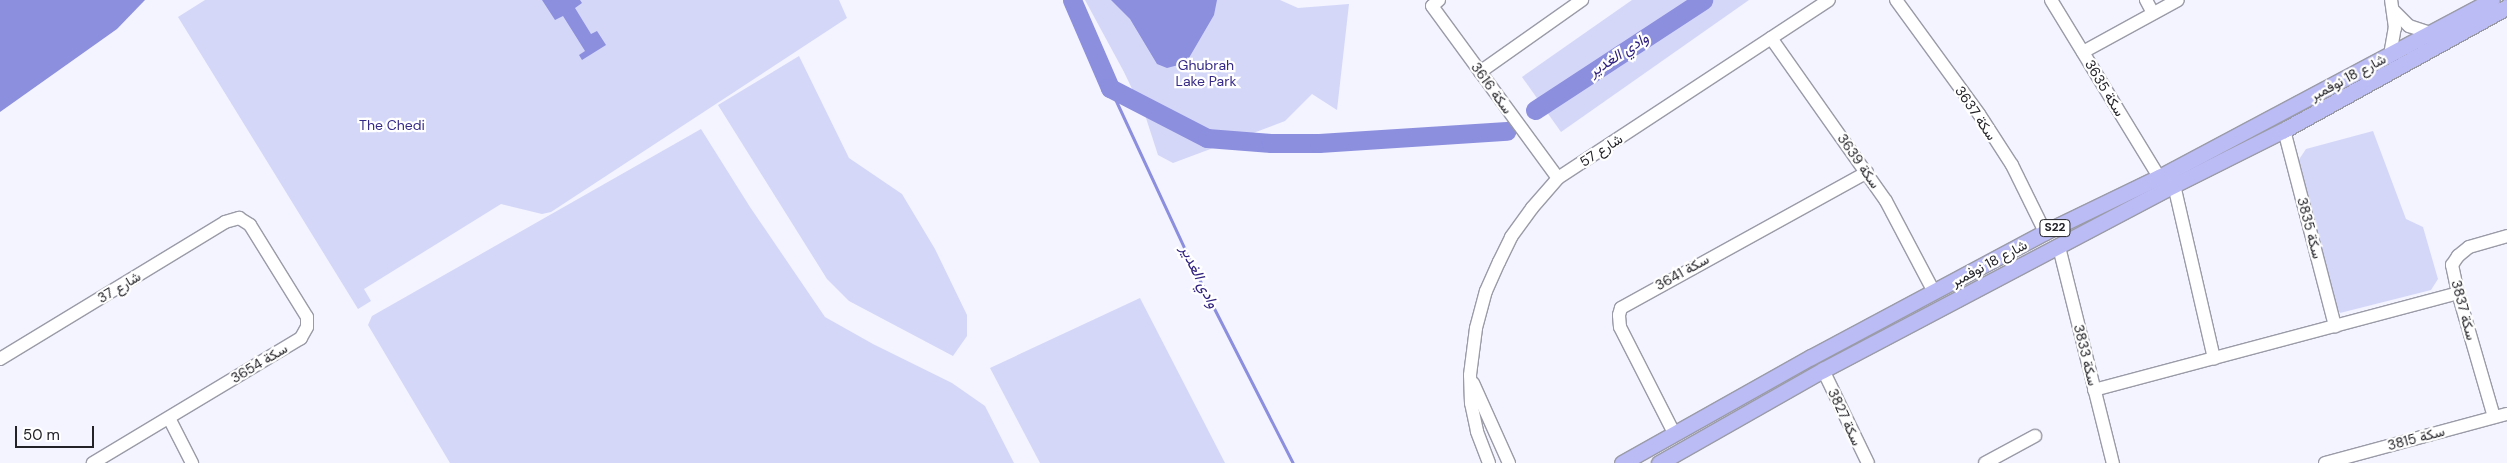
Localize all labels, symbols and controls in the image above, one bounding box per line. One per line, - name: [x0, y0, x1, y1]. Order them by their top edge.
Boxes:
- water label: وادي الغدير: [1586, 29, 1652, 81]
- street label: شارع 18 نوفمبر: [2307, 50, 2389, 104]
- park label: Ghubrah Lake Park: [1176, 57, 1236, 90]
- street label: سكة 3635: [2082, 57, 2128, 119]
- street label: سكة 3616: [1468, 59, 1516, 117]
- street label: سكة 3637: [1952, 83, 2000, 143]
- park label: The Chedi: [359, 117, 425, 133]
- street label: شارع 57: [1576, 130, 1626, 170]
- street label: سكة 3639: [1834, 130, 1884, 192]
- street label: سكة 3835: [2294, 196, 2326, 260]
- road number: S22: [2039, 218, 2071, 238]
- street label: شارع 18 نوفمبر: [1948, 236, 2030, 290]
- water label: وادي الغدير: [1176, 243, 1222, 311]
- street label: سكة 3641: [1652, 250, 1712, 294]
- street label: شارع 37: [94, 268, 144, 306]
- street label: سكة 3837: [2448, 278, 2480, 342]
- street label: سكة 3833: [2070, 323, 2102, 387]
- street label: سكة 3654: [228, 340, 290, 386]
- street label: سكة 3827: [1824, 386, 1866, 448]
- scale bar: [18, 416, 96, 448]
- street label: سكة 3815: [2386, 422, 2446, 454]
- text: 50 m: [23, 425, 60, 445]

